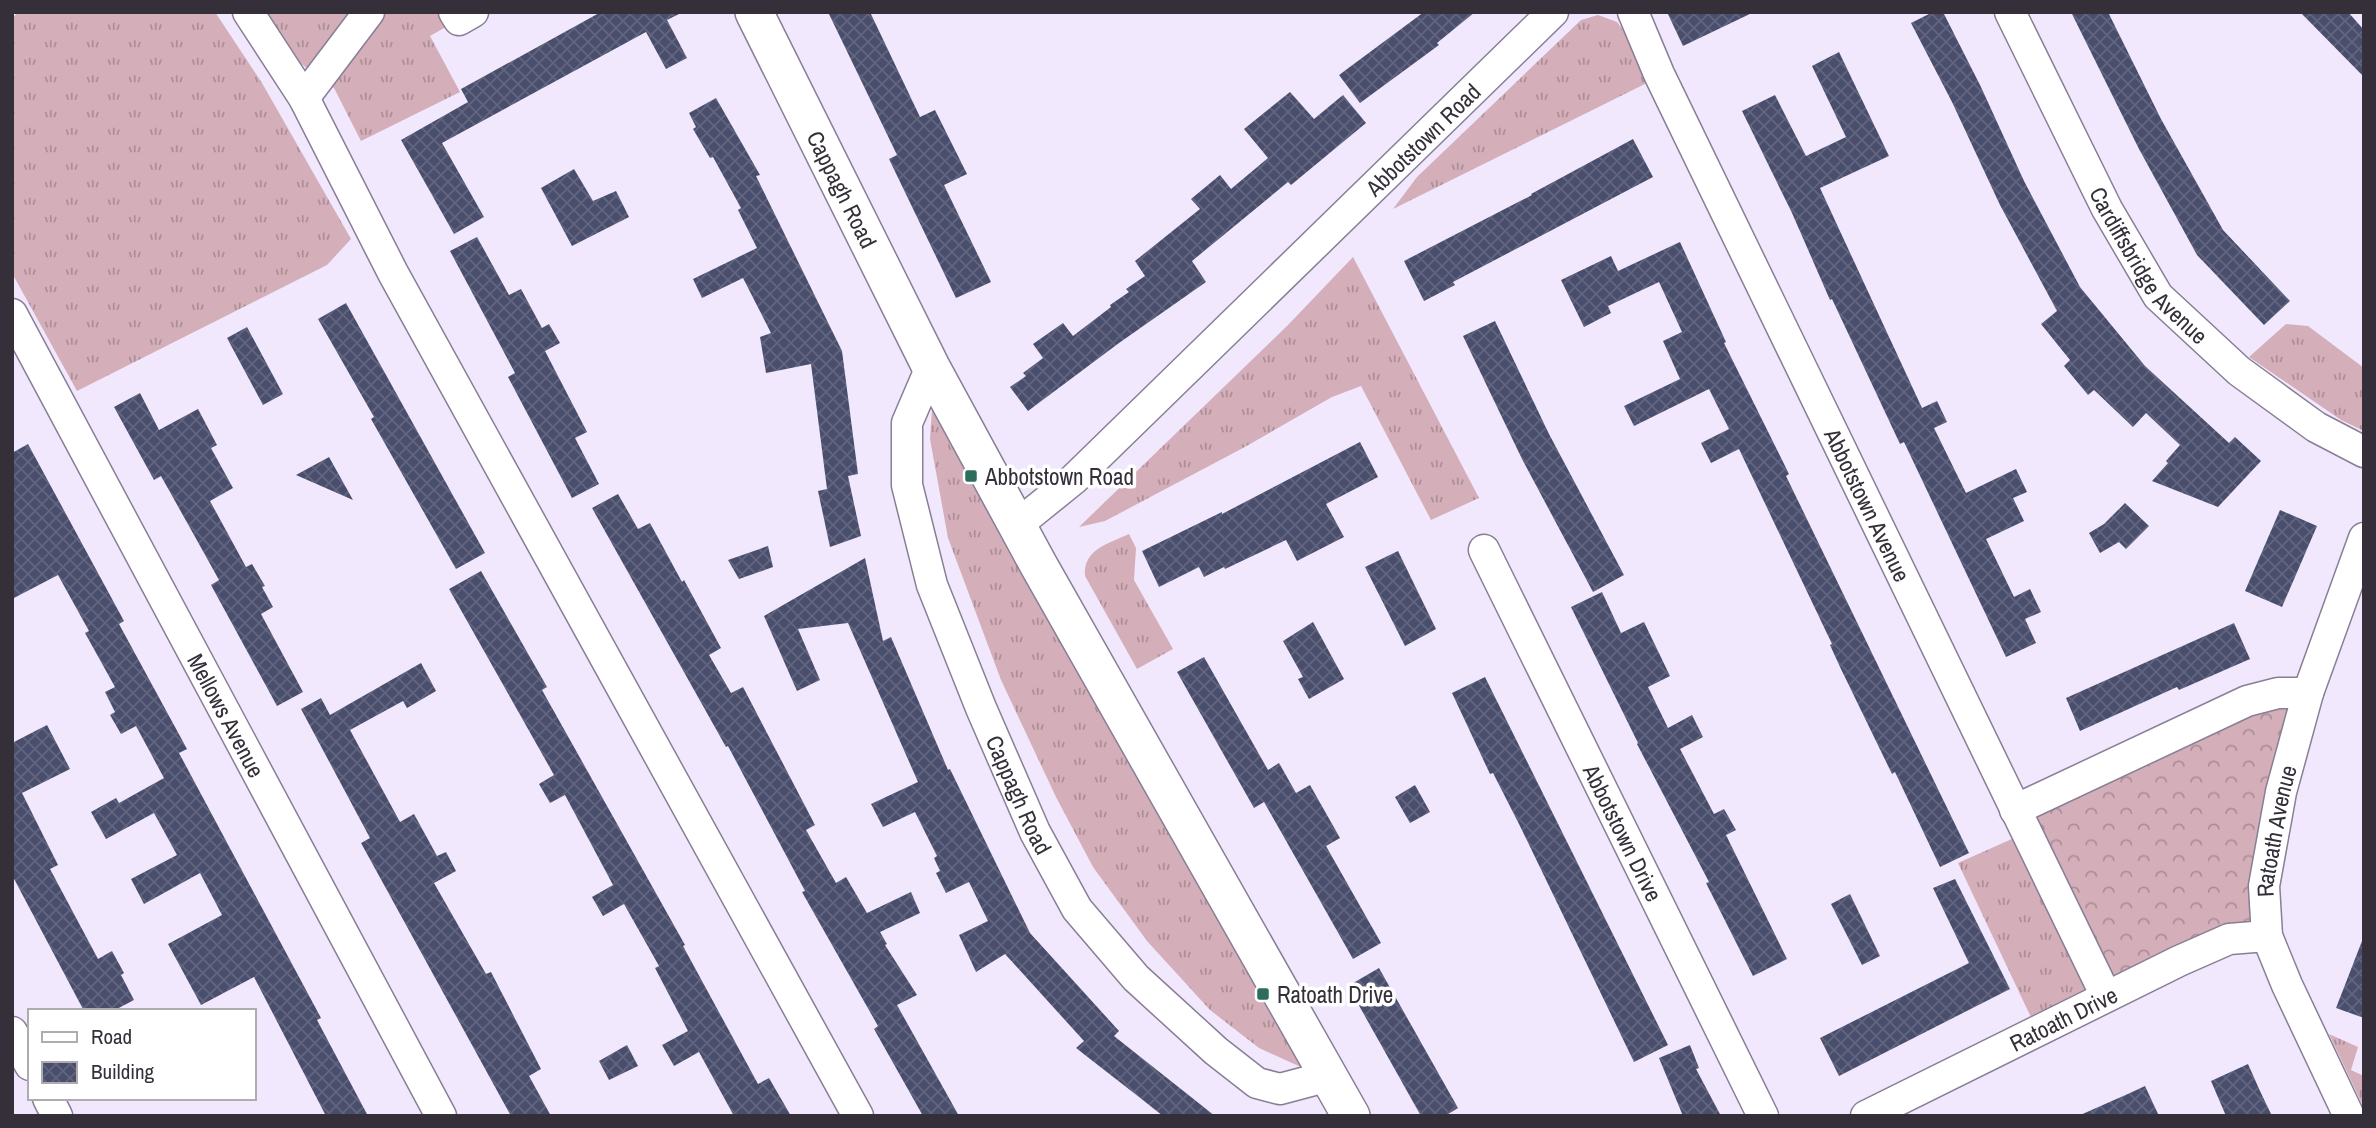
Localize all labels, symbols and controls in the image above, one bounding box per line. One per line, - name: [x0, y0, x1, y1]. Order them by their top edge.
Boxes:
- street label: Abbotstown Road: [1358, 76, 1487, 203]
- street label: Cappagh Road: [800, 125, 885, 253]
- street label: Cardiffsbridge Avenue: [2083, 181, 2215, 350]
- street label: Abbotstown Avenue: [1817, 422, 1918, 587]
- place label: Abbotstown Road: [984, 461, 1134, 492]
- marker: Abbotstown Road: [963, 468, 979, 484]
- street label: Mellows Avenue: [181, 648, 272, 783]
- street label: Cappagh Road: [979, 730, 1060, 859]
- street label: Abbotstown Drive: [1576, 758, 1670, 906]
- street label: Ratoath Avenue: [2248, 761, 2303, 898]
- place label: Ratoath Drive: [1277, 979, 1393, 1010]
- street label: Ratoath Drive: [2004, 979, 2122, 1058]
- marker: Ratoath Drive: [1255, 986, 1271, 1002]
- legend: [28, 1009, 256, 1100]
- text: Road: [91, 1022, 132, 1051]
- text: Building: [91, 1057, 155, 1086]

